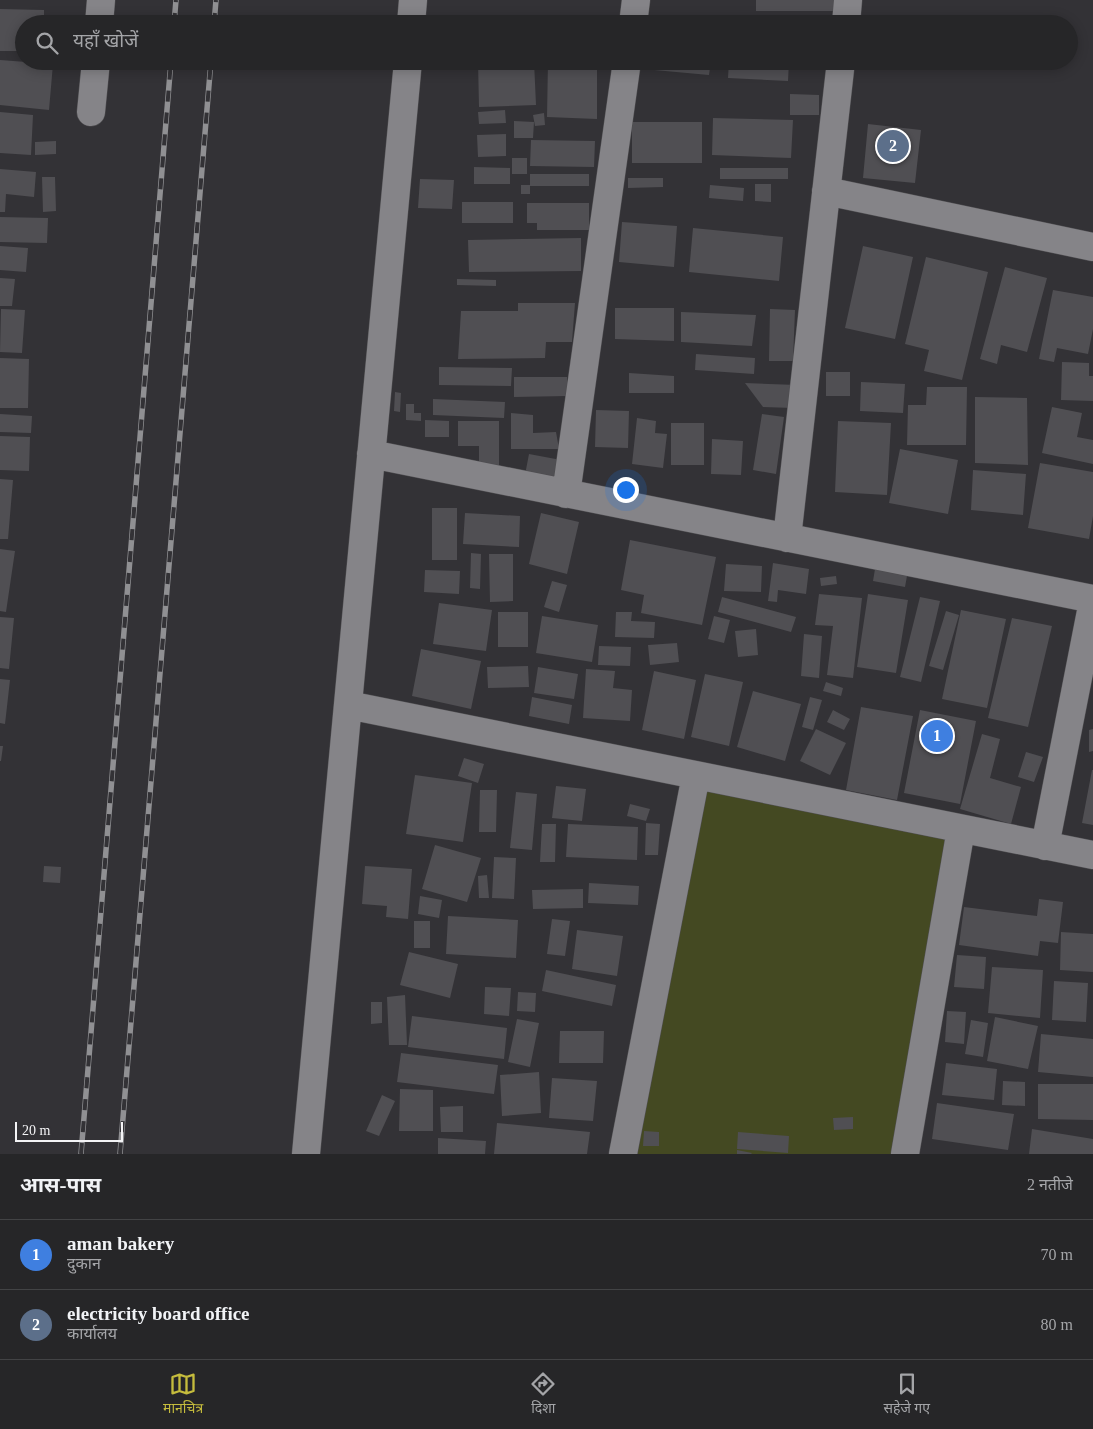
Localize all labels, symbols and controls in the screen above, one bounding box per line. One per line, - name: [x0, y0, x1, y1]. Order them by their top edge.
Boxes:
- search box: [15, 15, 1078, 70]
- icon: search: [33, 29, 61, 57]
- text: यहाँ खोजें: [73, 30, 138, 51]
- pin: 2: [877, 127, 909, 165]
- your location: [613, 477, 639, 503]
- pin: 1: [921, 717, 953, 755]
- scale bar: [15, 1119, 122, 1142]
- text: 20 m: [22, 1123, 50, 1138]
- text: आस-पास: [20, 1173, 101, 1197]
- text: 2 नतीजे: [1027, 1176, 1073, 1193]
- text: aman bakery: [67, 1233, 174, 1254]
- text: 1: [32, 1246, 40, 1263]
- text: 70 m: [1041, 1246, 1073, 1263]
- text: दुकान: [67, 1255, 101, 1272]
- text: electricity board office: [67, 1303, 250, 1324]
- text: 2: [32, 1316, 40, 1333]
- text: 80 m: [1041, 1316, 1073, 1333]
- text: कार्यालय: [67, 1325, 117, 1342]
- tab: मानचित्र: [163, 1370, 203, 1419]
- tab: दिशा: [529, 1370, 557, 1419]
- tab: सहेजे गए: [883, 1370, 930, 1419]

